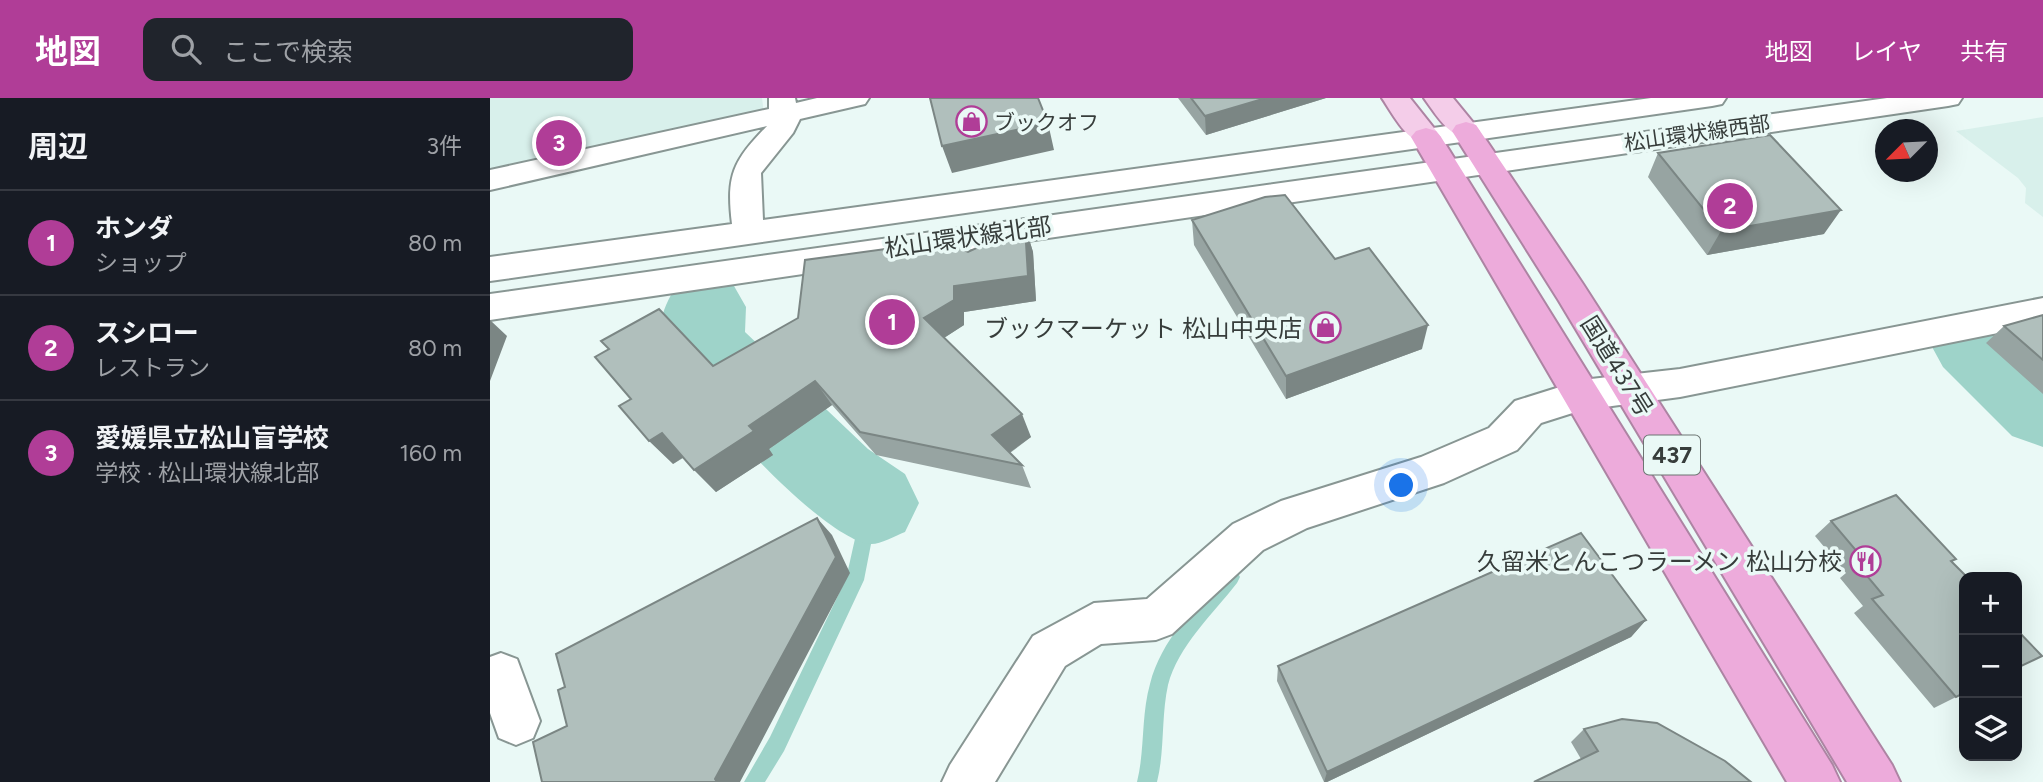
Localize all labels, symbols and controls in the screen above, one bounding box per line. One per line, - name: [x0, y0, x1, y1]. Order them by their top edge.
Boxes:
- search box: [143, 18, 633, 81]
- icon: search: [167, 30, 205, 68]
- text: 地図: [35, 32, 101, 71]
- text: ここで検索: [223, 36, 353, 68]
- text: 地図: [1765, 37, 1813, 66]
- text: レイヤ: [1851, 37, 1922, 66]
- text: 共有: [1960, 37, 2008, 66]
- shop icon: ブックオフ: [954, 105, 988, 139]
- place label: ブックオフ: [994, 110, 1099, 135]
- street label: 松山環状線西部: [1622, 110, 1772, 156]
- pin: 3: [536, 117, 582, 169]
- north arrow: [1875, 119, 1938, 182]
- text: 周辺: [28, 128, 88, 165]
- text: 3件: [426, 132, 462, 160]
- pin: 2: [1707, 180, 1753, 232]
- street label: 松山環状線北部: [883, 211, 1053, 263]
- text: ホンダ: [95, 212, 173, 244]
- text: 1: [46, 229, 56, 257]
- text: 80 m: [408, 229, 462, 257]
- text: ショップ: [95, 249, 187, 277]
- pin: 1: [869, 296, 915, 348]
- street label: 国道437号: [1575, 310, 1659, 422]
- shop icon: ブックマーケット 松山中央店: [1308, 311, 1342, 345]
- place label: ブックマーケット 松山中央店: [984, 314, 1302, 343]
- text: スシロー: [95, 317, 199, 349]
- text: 2: [44, 334, 58, 362]
- text: 80 m: [408, 334, 462, 362]
- text: レストラン: [95, 354, 210, 382]
- text: 愛媛県立松山盲学校: [95, 422, 329, 454]
- road number: 437: [1644, 436, 1700, 474]
- text: 3: [45, 439, 57, 467]
- text: 160 m: [399, 439, 462, 467]
- text: 学校 · 松山環状線北部: [95, 459, 319, 487]
- your location: [1384, 468, 1418, 502]
- restaurant icon: 久留米とんこつラーメン 松山分校: [1848, 544, 1882, 578]
- place label: 久留米とんこつラーメン 松山分校: [1477, 547, 1842, 576]
- map controls: [1959, 572, 2022, 761]
- button: +: [1959, 572, 2022, 635]
- button: −: [1959, 635, 2022, 698]
- button: layers: [1959, 698, 2022, 761]

